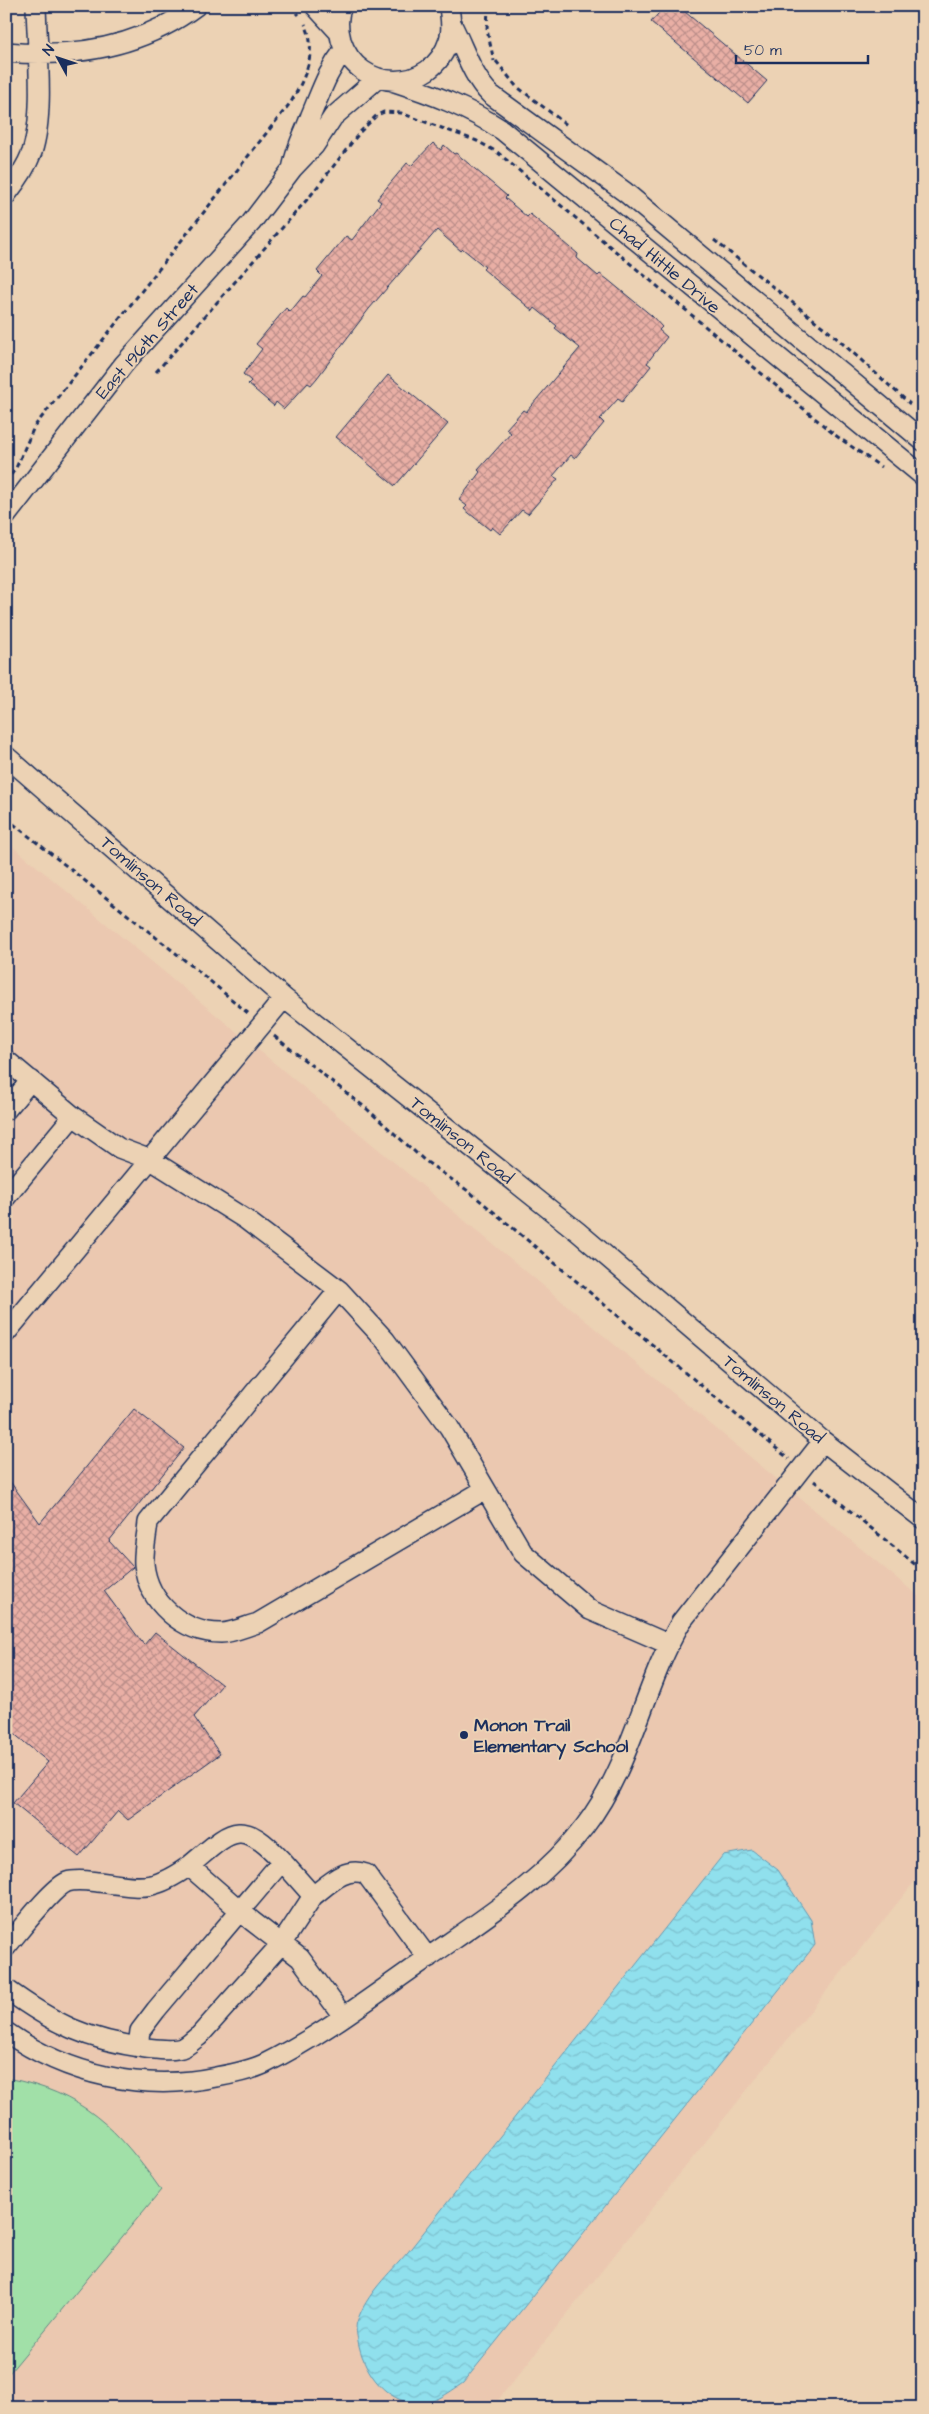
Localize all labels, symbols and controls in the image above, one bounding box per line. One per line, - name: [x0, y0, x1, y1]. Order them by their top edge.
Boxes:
- north arrow: [32, 32, 82, 82]
- scale bar: [736, 32, 869, 64]
- text: N: [38, 40, 59, 60]
- text: 50 m: [744, 40, 782, 61]
- street label: Chad Hittle Drive: [604, 211, 726, 320]
- street label: East 196th Street: [90, 277, 205, 405]
- street label: Tomlinson Road: [95, 830, 207, 932]
- street label: Tomlinson Road: [405, 1091, 519, 1190]
- street label: Tomlinson Road: [717, 1349, 830, 1450]
- place label: Monon Trail Elementary School: [474, 1713, 629, 1760]
- marker: Monon Trail Elementary School: [458, 1729, 470, 1741]

